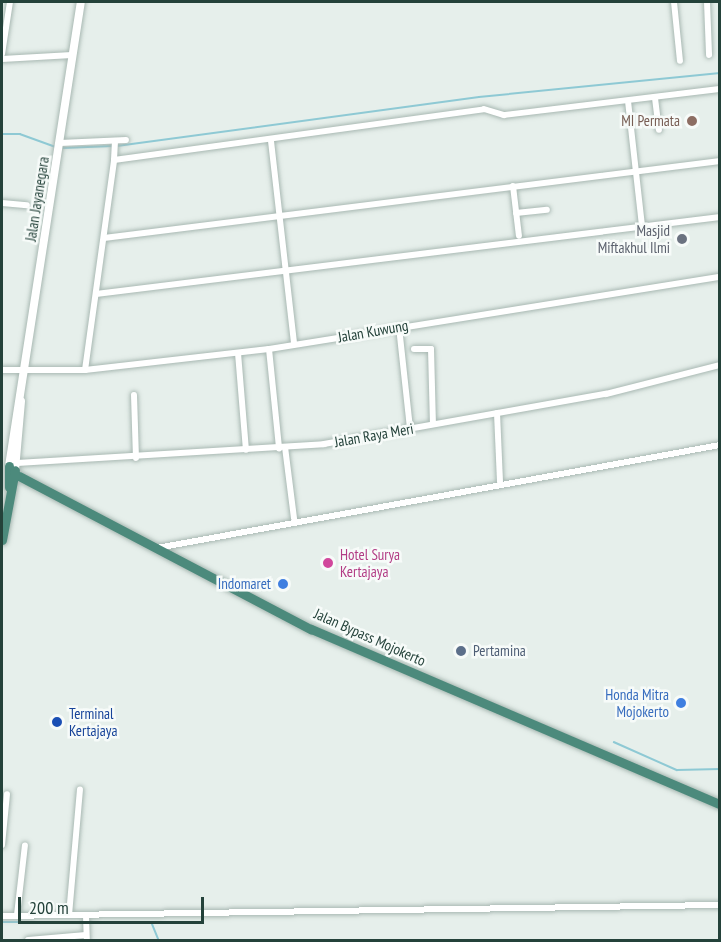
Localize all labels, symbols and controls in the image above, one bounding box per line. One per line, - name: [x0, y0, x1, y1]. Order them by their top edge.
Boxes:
- place label: MI Permata: [621, 112, 680, 130]
- marker: MI Permata: [685, 114, 699, 128]
- street label: Jalan Jayanegara: [21, 155, 53, 243]
- place label: Masjid Miftakhul Ilmi: [598, 221, 670, 256]
- marker: Masjid Miftakhul Ilmi: [675, 232, 689, 246]
- street label: Jalan Kuwung: [337, 316, 409, 346]
- street label: Jalan Raya Meri: [333, 419, 415, 451]
- place label: Hotel Surya Kertajaya: [340, 545, 400, 580]
- marker: Hotel Surya Kertajaya: [321, 556, 335, 570]
- place label: Indomaret: [218, 575, 271, 593]
- marker: Indomaret: [276, 577, 290, 591]
- street label: Jalan Bypass Mojokerto: [312, 604, 428, 670]
- place label: Pertamina: [473, 642, 526, 660]
- marker: Pertamina: [454, 644, 468, 658]
- place label: Honda Mitra Mojokerto: [605, 685, 669, 720]
- marker: Honda Mitra Mojokerto: [674, 696, 688, 710]
- place label: Terminal Kertajaya: [69, 704, 117, 739]
- marker: Terminal Kertajaya: [50, 715, 64, 729]
- scale bar: [21, 885, 207, 923]
- text: 200 m: [29, 896, 69, 919]

